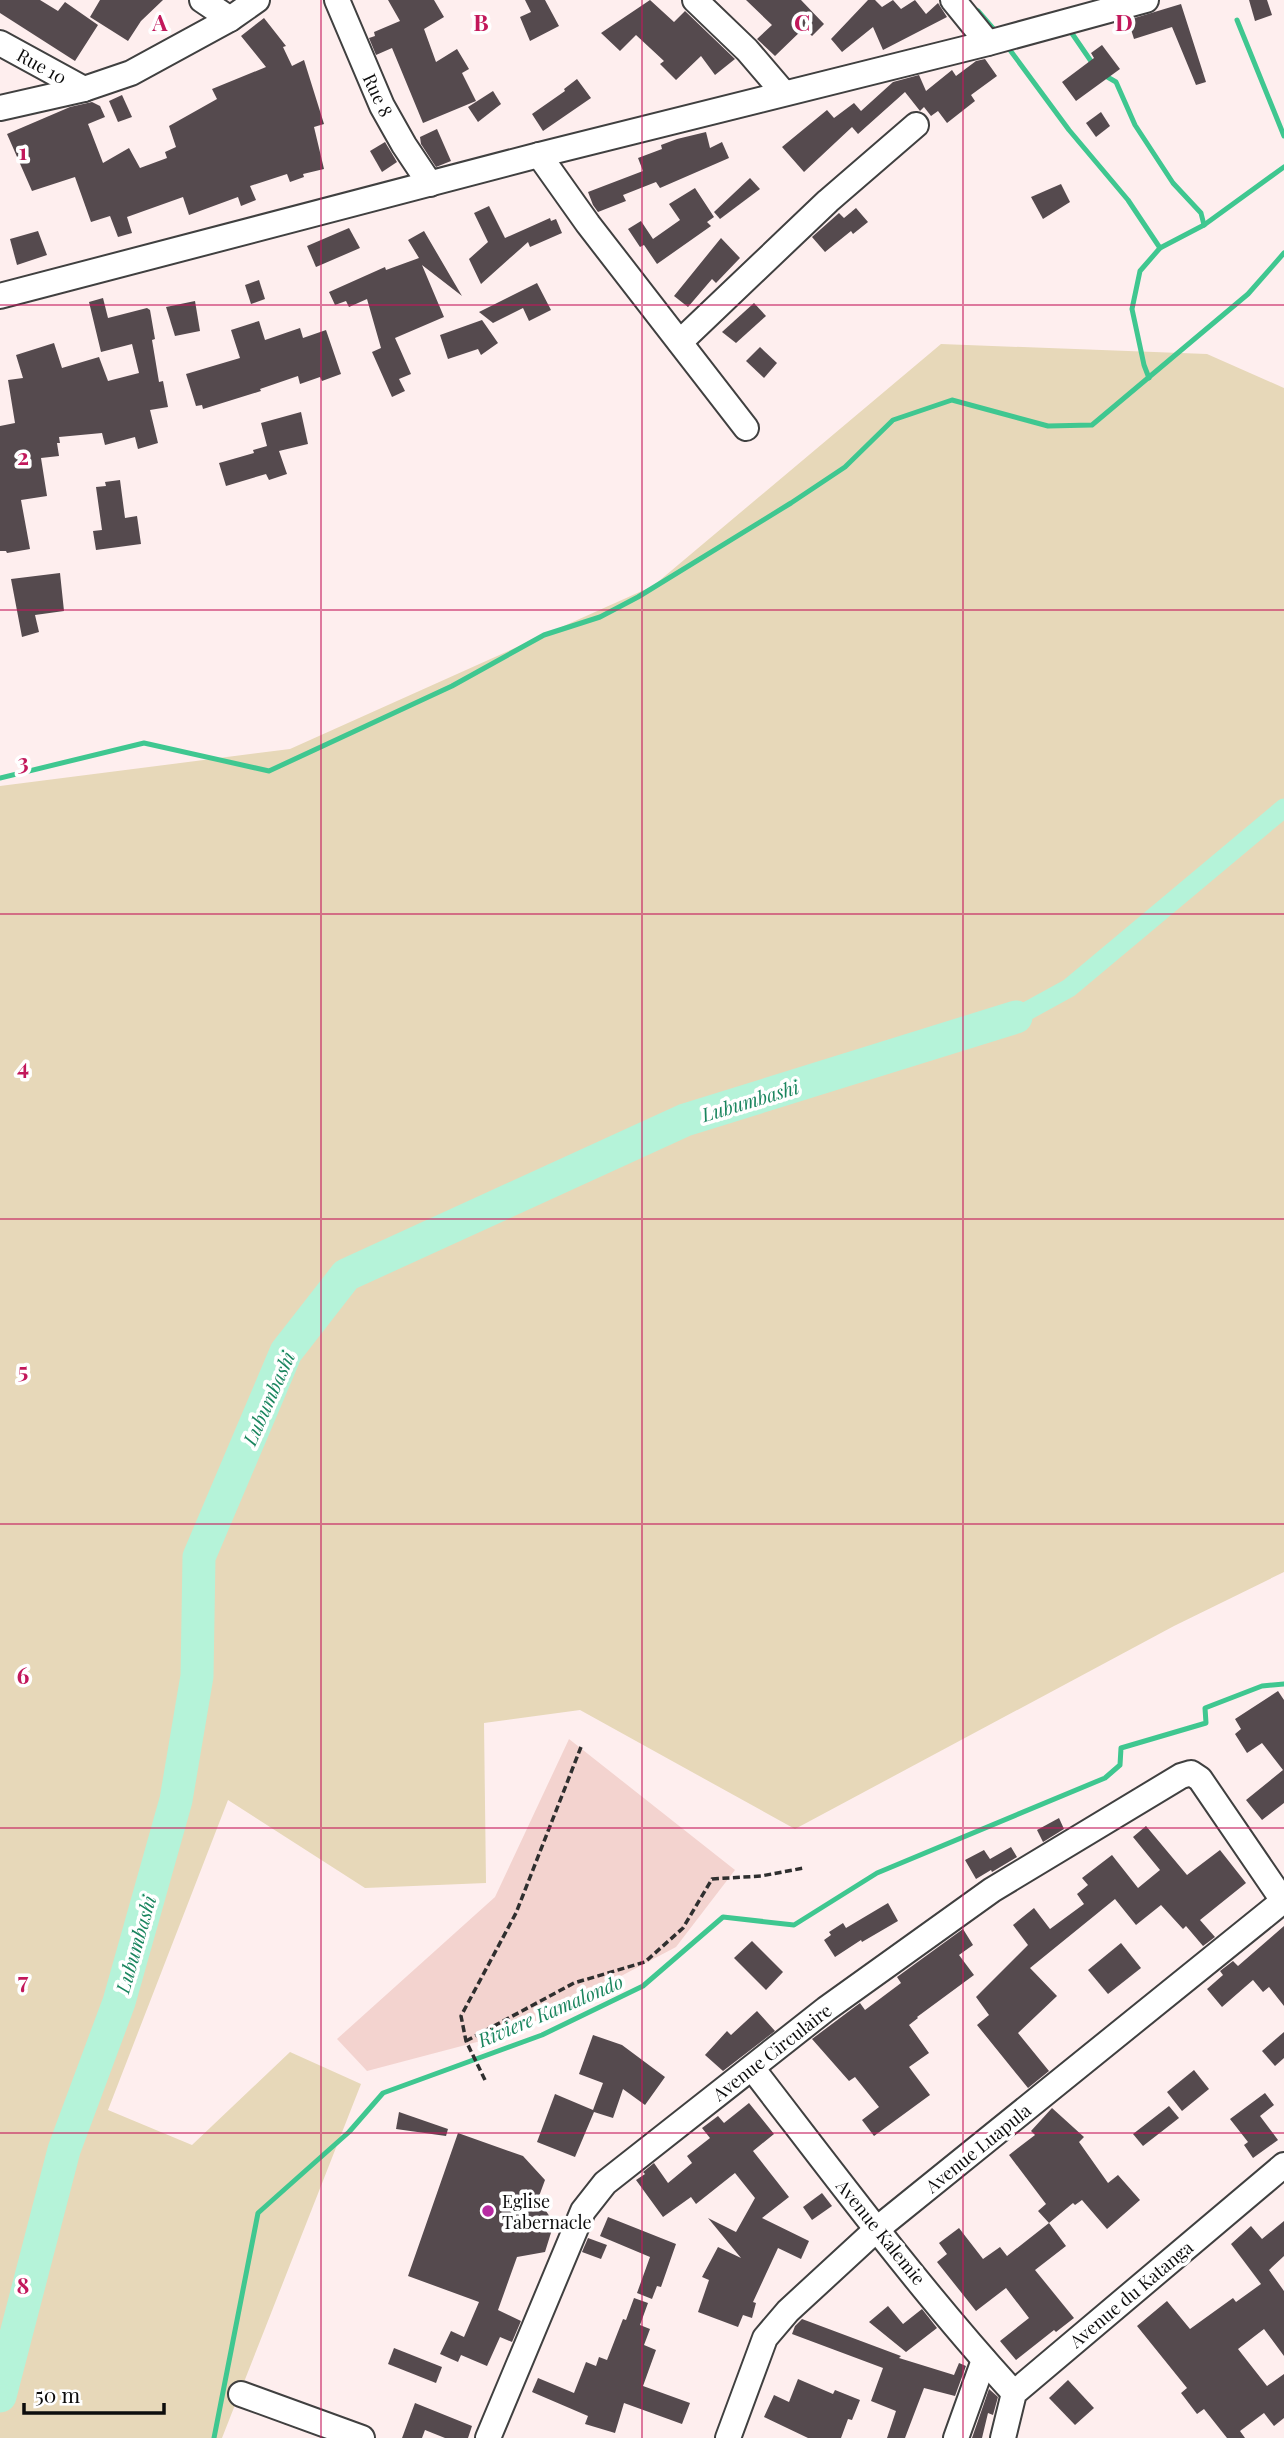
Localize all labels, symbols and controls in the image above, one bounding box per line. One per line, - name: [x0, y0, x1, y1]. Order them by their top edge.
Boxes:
- text: A: [151, 6, 168, 37]
- text: B: [473, 6, 489, 37]
- text: C: [794, 6, 810, 37]
- text: D: [1115, 6, 1133, 37]
- street label: Rue 10: [13, 43, 71, 89]
- street label: Rue 8: [358, 70, 398, 120]
- text: 1: [19, 135, 28, 166]
- text: 2: [17, 440, 29, 471]
- text: 3: [17, 745, 29, 776]
- text: 4: [17, 1050, 29, 1081]
- water label: Lubumbashi: [697, 1073, 803, 1127]
- water label: Lubumbashi: [235, 1346, 301, 1450]
- text: 5: [18, 1354, 28, 1385]
- text: 6: [17, 1659, 30, 1690]
- water label: Lubumbashi: [108, 1891, 162, 1997]
- text: 7: [18, 1964, 29, 1995]
- water label: Riviere Kamalondo: [472, 1968, 627, 2053]
- street label: Avenue Circulaire: [707, 1998, 836, 2107]
- street label: Avenue Luapula: [920, 2098, 1036, 2199]
- street label: Avenue Kalemie: [830, 2174, 931, 2290]
- place label: Eglise Tabernacle: [502, 2189, 592, 2234]
- marker: Eglise Tabernacle: [480, 2203, 496, 2219]
- street label: Avenue du Katanga: [1063, 2235, 1198, 2353]
- text: 8: [17, 2269, 29, 2300]
- scale bar: [24, 2372, 164, 2416]
- text: 50 m: [35, 2380, 81, 2408]

